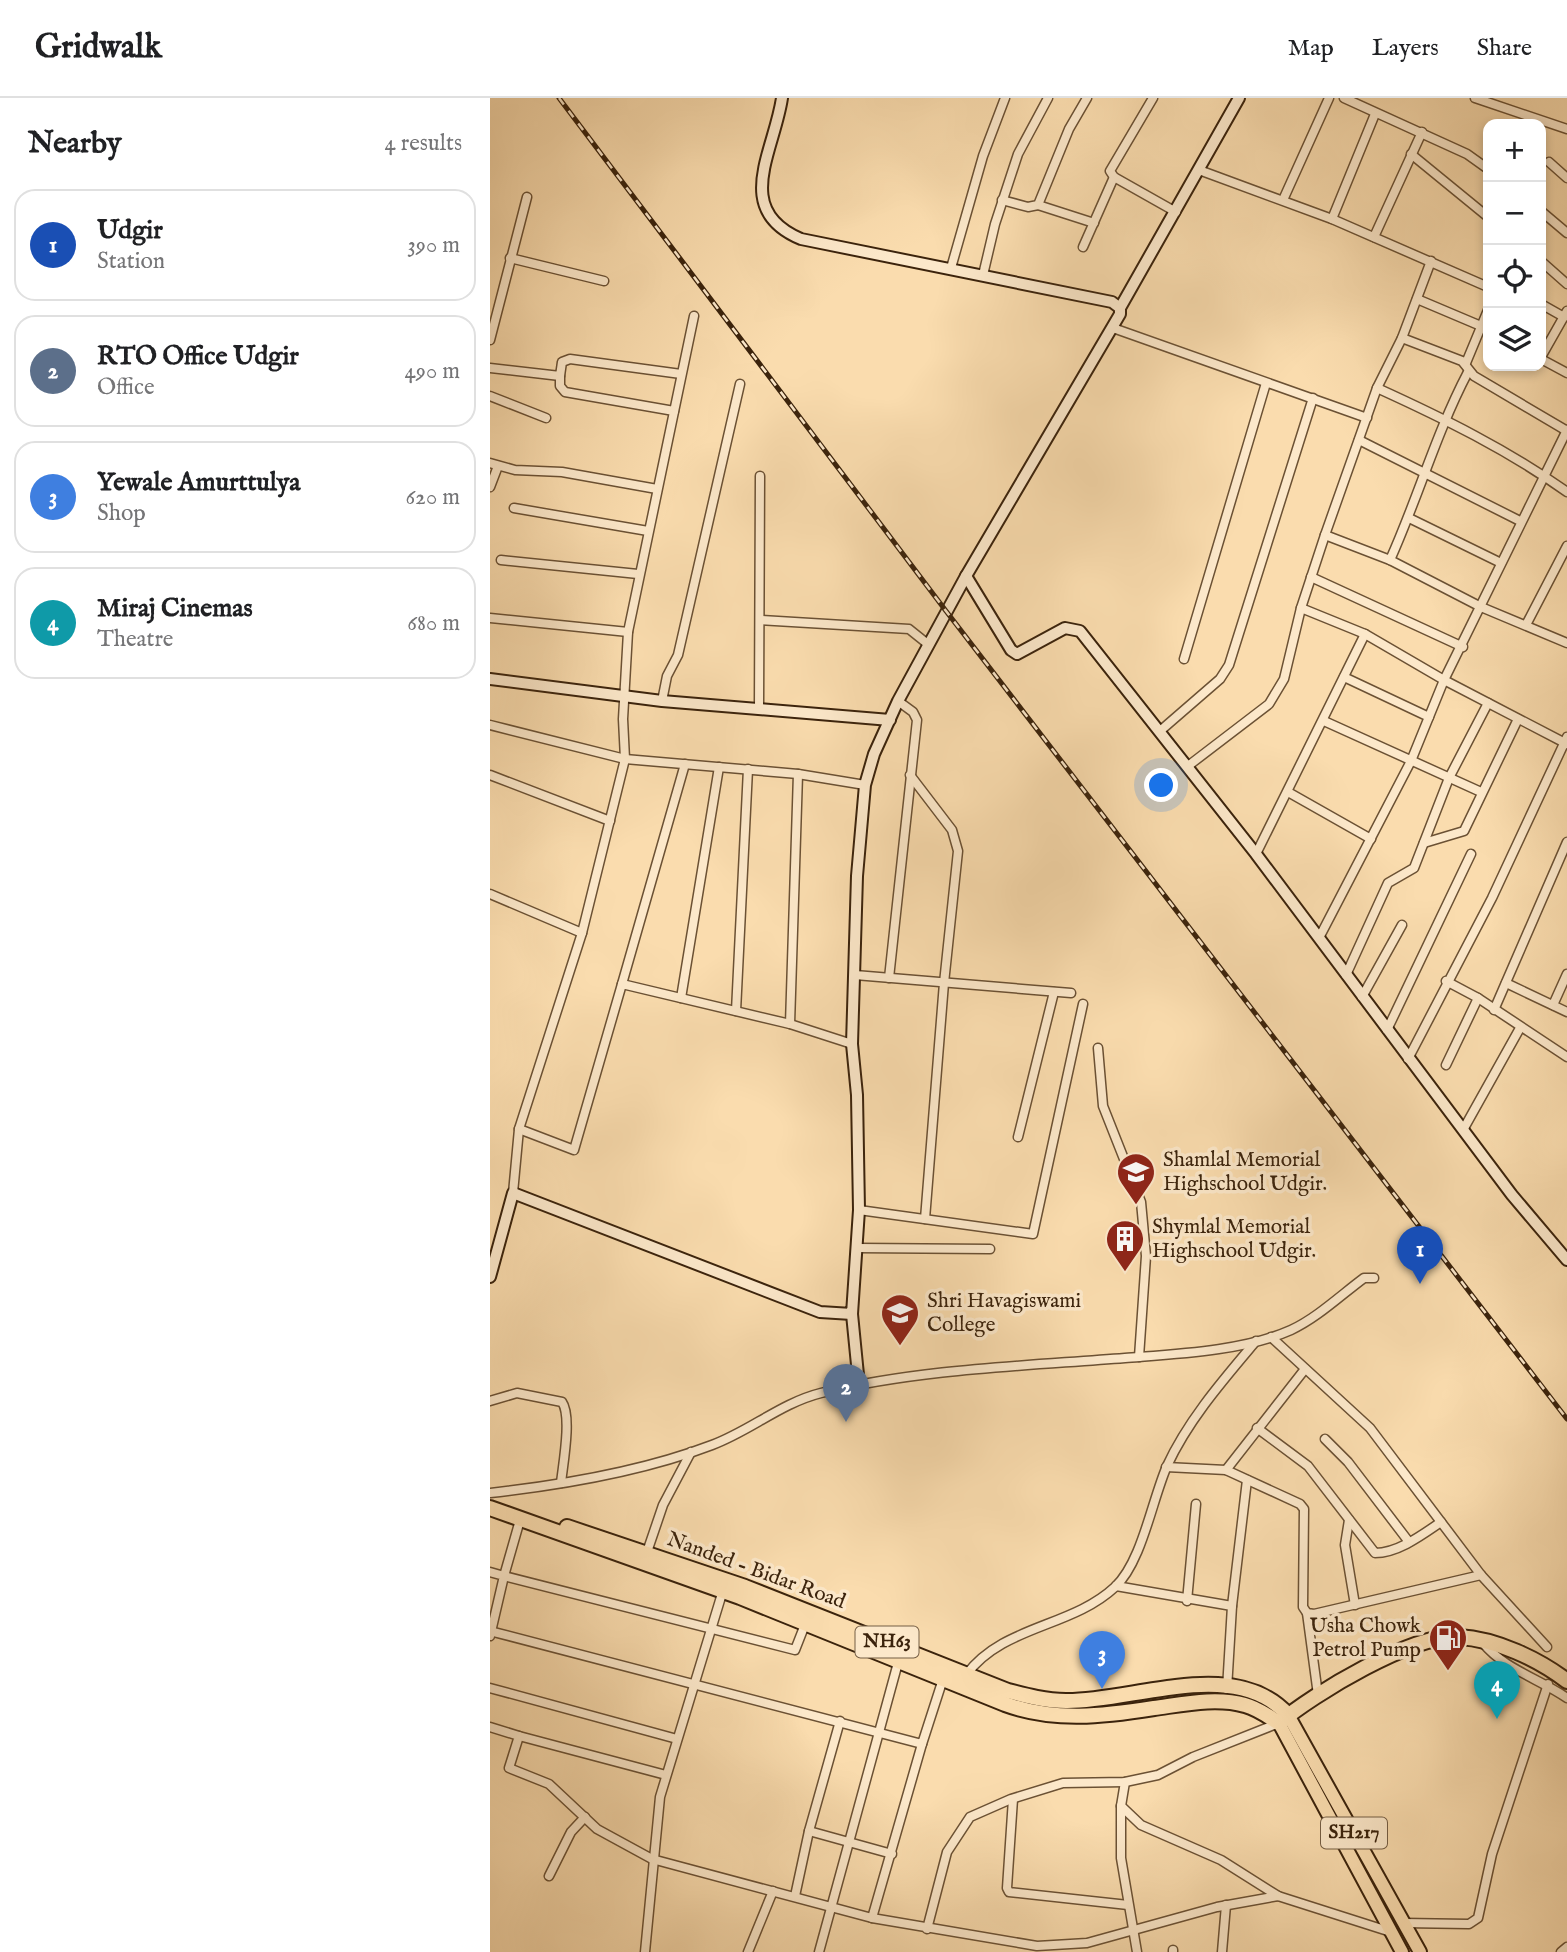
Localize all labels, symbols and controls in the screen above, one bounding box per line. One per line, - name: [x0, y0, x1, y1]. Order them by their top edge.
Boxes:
- text: Gridwalk: [35, 27, 162, 69]
- text: Map: [1288, 33, 1334, 64]
- text: Layers: [1372, 33, 1439, 64]
- text: Share: [1477, 33, 1532, 64]
- map controls: [1483, 119, 1546, 371]
- button: +: [1483, 119, 1546, 182]
- text: Nearby: [28, 125, 121, 163]
- text: 4 results: [384, 129, 462, 158]
- button: −: [1483, 182, 1546, 245]
- text: Udgir: [97, 214, 163, 247]
- text: 1: [49, 231, 57, 260]
- text: 390 m: [407, 231, 460, 260]
- button: locate: [1483, 245, 1546, 308]
- text: Station: [97, 247, 165, 276]
- button: layers: [1483, 308, 1546, 371]
- text: RTO Office Udgir: [97, 340, 299, 373]
- text: 2: [48, 357, 58, 386]
- text: 490 m: [405, 357, 460, 386]
- text: Office: [97, 373, 154, 402]
- text: Yewale Amurttulya: [97, 466, 300, 499]
- text: 3: [49, 483, 57, 512]
- text: 620 m: [405, 483, 460, 512]
- text: Shop: [97, 499, 146, 528]
- text: Miraj Cinemas: [97, 592, 253, 625]
- text: 4: [47, 609, 59, 638]
- text: 680 m: [407, 609, 460, 638]
- text: Theatre: [97, 625, 173, 654]
- your location: [1144, 768, 1178, 802]
- place label: Shamlal Memorial Highschool Udgir.: [1163, 1147, 1327, 1198]
- school or university icon: Shamlal Memorial Highschool Udgir.: [1115, 1151, 1157, 1206]
- place label: Shymlal Memorial Highschool Udgir.: [1152, 1214, 1316, 1265]
- building icon: Shymlal Memorial Highschool Udgir.: [1104, 1218, 1146, 1273]
- pin: 1: [1397, 1226, 1443, 1284]
- place label: Shri Havagiswami College: [927, 1288, 1081, 1339]
- school or university icon: Shri Havagiswami College: [879, 1292, 921, 1347]
- pin: 2: [823, 1364, 869, 1422]
- street label: Nanded - Bidar Road: [663, 1526, 850, 1616]
- place label: Usha Chowk Petrol Pump: [1309, 1613, 1422, 1664]
- fuel station icon: Usha Chowk Petrol Pump: [1427, 1617, 1469, 1672]
- road number: NH63: [856, 1626, 918, 1658]
- pin: 3: [1079, 1631, 1125, 1689]
- pin: 4: [1474, 1661, 1520, 1719]
- road number: SH217: [1321, 1818, 1387, 1848]

